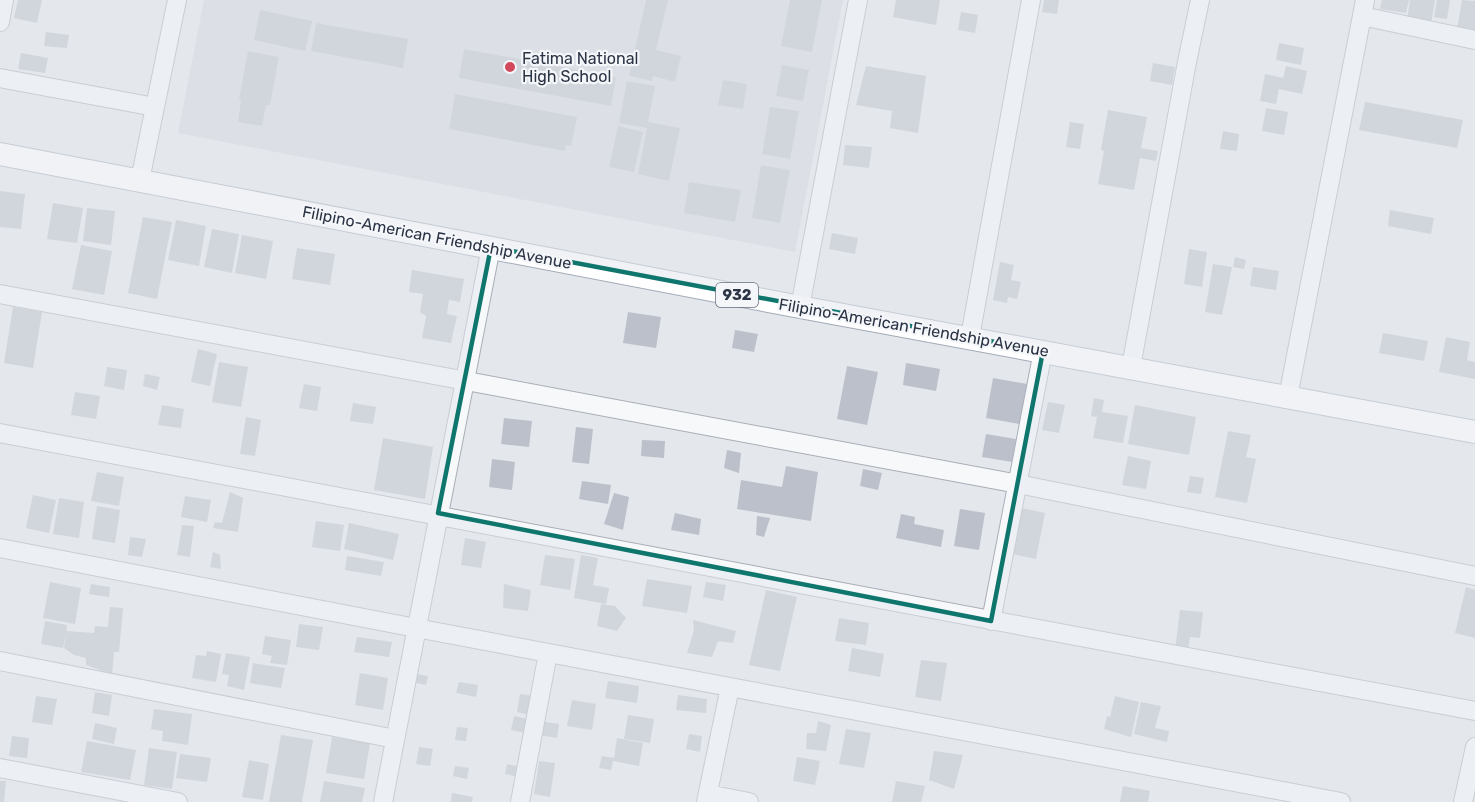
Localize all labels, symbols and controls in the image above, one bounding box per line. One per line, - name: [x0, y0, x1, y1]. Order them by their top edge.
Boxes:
- place label: Fatima National High School: [522, 49, 638, 86]
- marker: Fatima National High School: [503, 60, 517, 74]
- street label: Filipino-American Friendship Avenue: [301, 202, 573, 273]
- road number: 932: [716, 283, 758, 307]
- street label: Filipino-American Friendship Avenue: [777, 294, 1050, 361]

